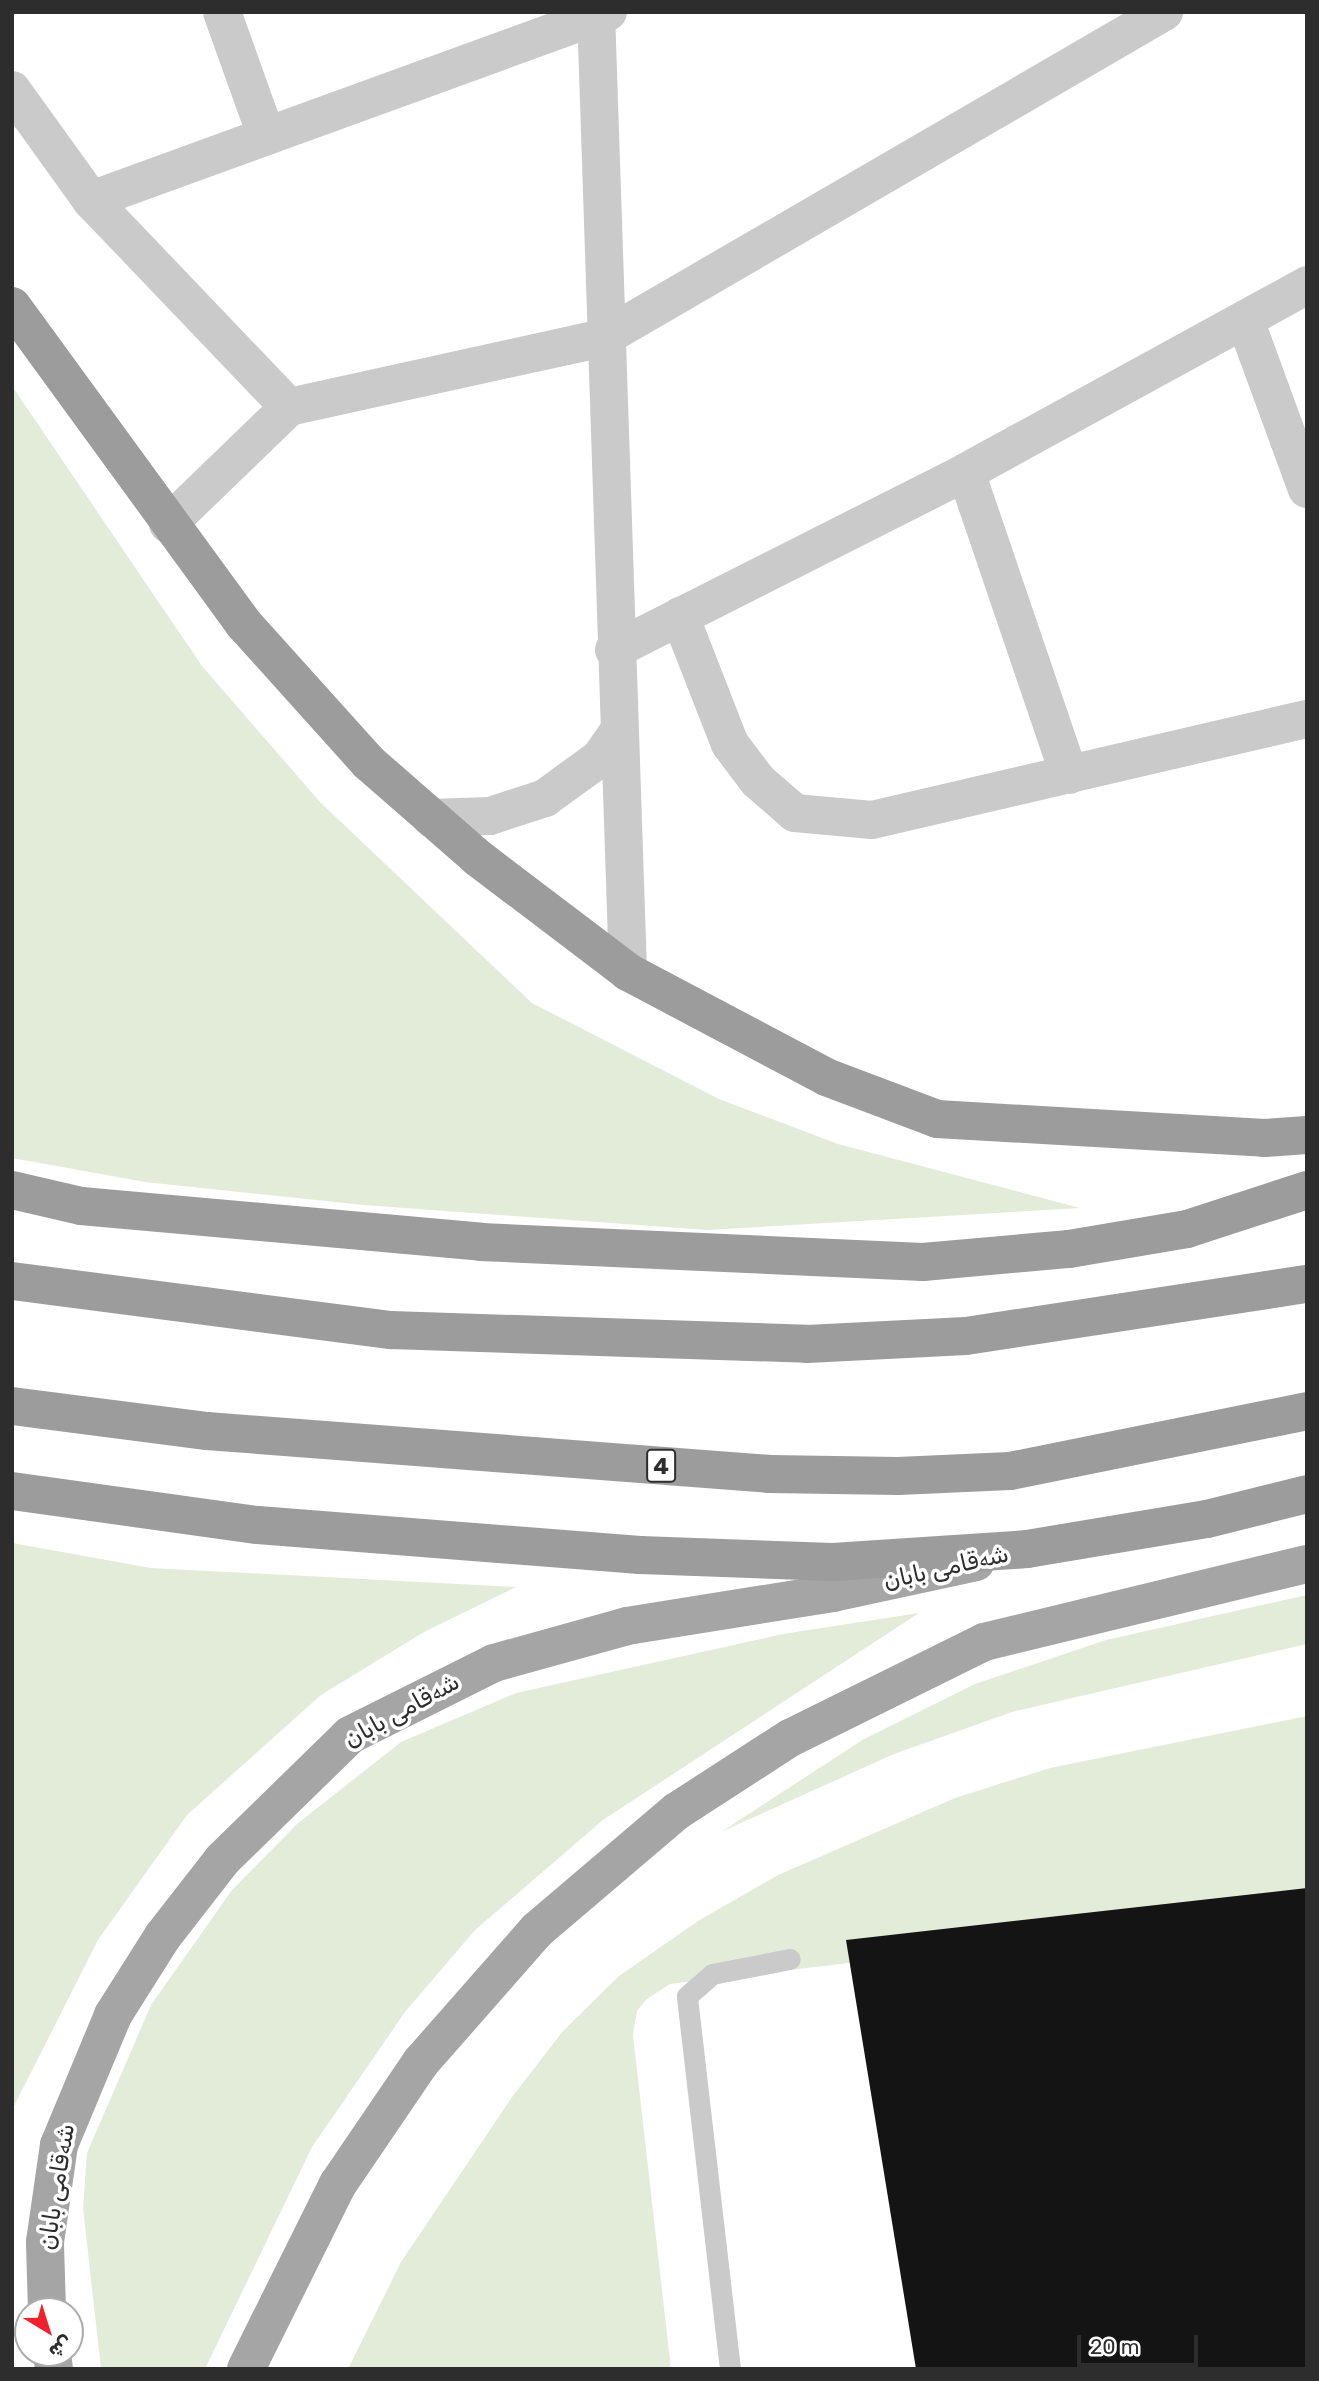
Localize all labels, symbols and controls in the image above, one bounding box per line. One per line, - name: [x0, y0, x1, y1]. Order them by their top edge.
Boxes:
- road number: 4: [645, 1446, 677, 1485]
- street label: شەقامی بابان: [881, 1540, 1011, 1596]
- street label: شەقامی بابان: [339, 1667, 465, 1755]
- street label: شەقامی بابان: [33, 2122, 81, 2252]
- north arrow: [14, 2297, 84, 2367]
- scale bar: [1081, 2322, 1202, 2366]
- text: ش: [44, 2331, 78, 2364]
- text: 20 m: [1090, 2334, 1139, 2359]

